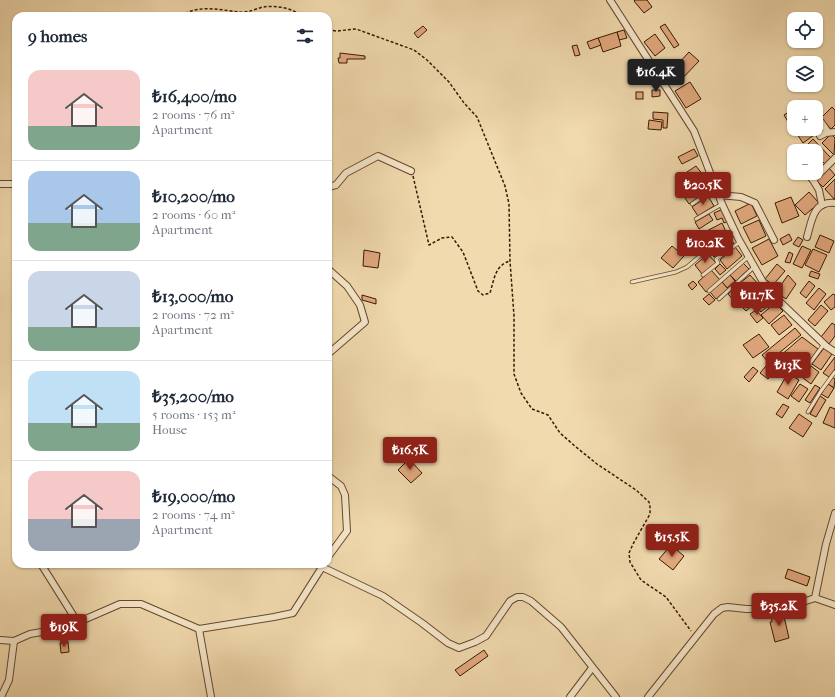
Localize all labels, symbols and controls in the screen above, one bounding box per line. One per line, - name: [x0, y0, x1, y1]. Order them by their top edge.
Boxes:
- map controls: [787, 12, 823, 180]
- button: locate: [787, 12, 823, 48]
- icon: filters: [294, 25, 316, 47]
- text: 9 homes: [28, 26, 87, 46]
- button: layers: [787, 56, 823, 92]
- pin: ₺16.4K: [623, 59, 689, 93]
- text: ₺16.4K: [636, 64, 676, 79]
- icon: home: [60, 86, 108, 134]
- text: ₺16,400/mo: [152, 86, 237, 106]
- button: +: [787, 100, 823, 136]
- text: 2 rooms · 76 m²: [152, 107, 234, 122]
- text: Apartment: [152, 122, 213, 137]
- button: −: [787, 144, 823, 180]
- pin: ₺20.5K: [670, 172, 736, 206]
- text: ₺20.5K: [684, 177, 722, 192]
- text: ₺10,200/mo: [152, 186, 235, 206]
- icon: home: [60, 187, 108, 235]
- text: 2 rooms · 60 m²: [152, 207, 235, 222]
- text: Apartment: [152, 222, 213, 237]
- pin: ₺10.2K: [672, 230, 738, 264]
- text: ₺10.2K: [686, 235, 724, 250]
- pin: ₺11.7K: [724, 282, 790, 316]
- text: ₺13,000/mo: [152, 286, 233, 306]
- icon: home: [60, 287, 108, 335]
- text: ₺11.7K: [740, 287, 774, 302]
- text: 2 rooms · 72 m²: [152, 307, 234, 322]
- text: Apartment: [152, 322, 213, 337]
- pin: ₺13K: [764, 352, 812, 386]
- text: ₺13K: [775, 357, 801, 372]
- text: ₺35,200/mo: [152, 386, 234, 406]
- icon: home: [60, 387, 108, 435]
- text: 5 rooms · 153 m²: [152, 407, 236, 422]
- text: House: [152, 422, 187, 437]
- pin: ₺16.5K: [377, 437, 443, 471]
- text: ₺16.5K: [392, 442, 428, 457]
- text: ₺19,000/mo: [152, 486, 235, 506]
- icon: home: [60, 487, 108, 535]
- text: 2 rooms · 74 m²: [152, 507, 235, 522]
- text: Apartment: [152, 522, 213, 537]
- pin: ₺15.5K: [639, 524, 705, 558]
- text: ₺15.5K: [655, 529, 689, 544]
- pin: ₺35.2K: [746, 593, 812, 627]
- text: ₺35.2K: [760, 598, 798, 613]
- pin: ₺19K: [40, 614, 88, 648]
- text: ₺19K: [50, 619, 78, 634]

